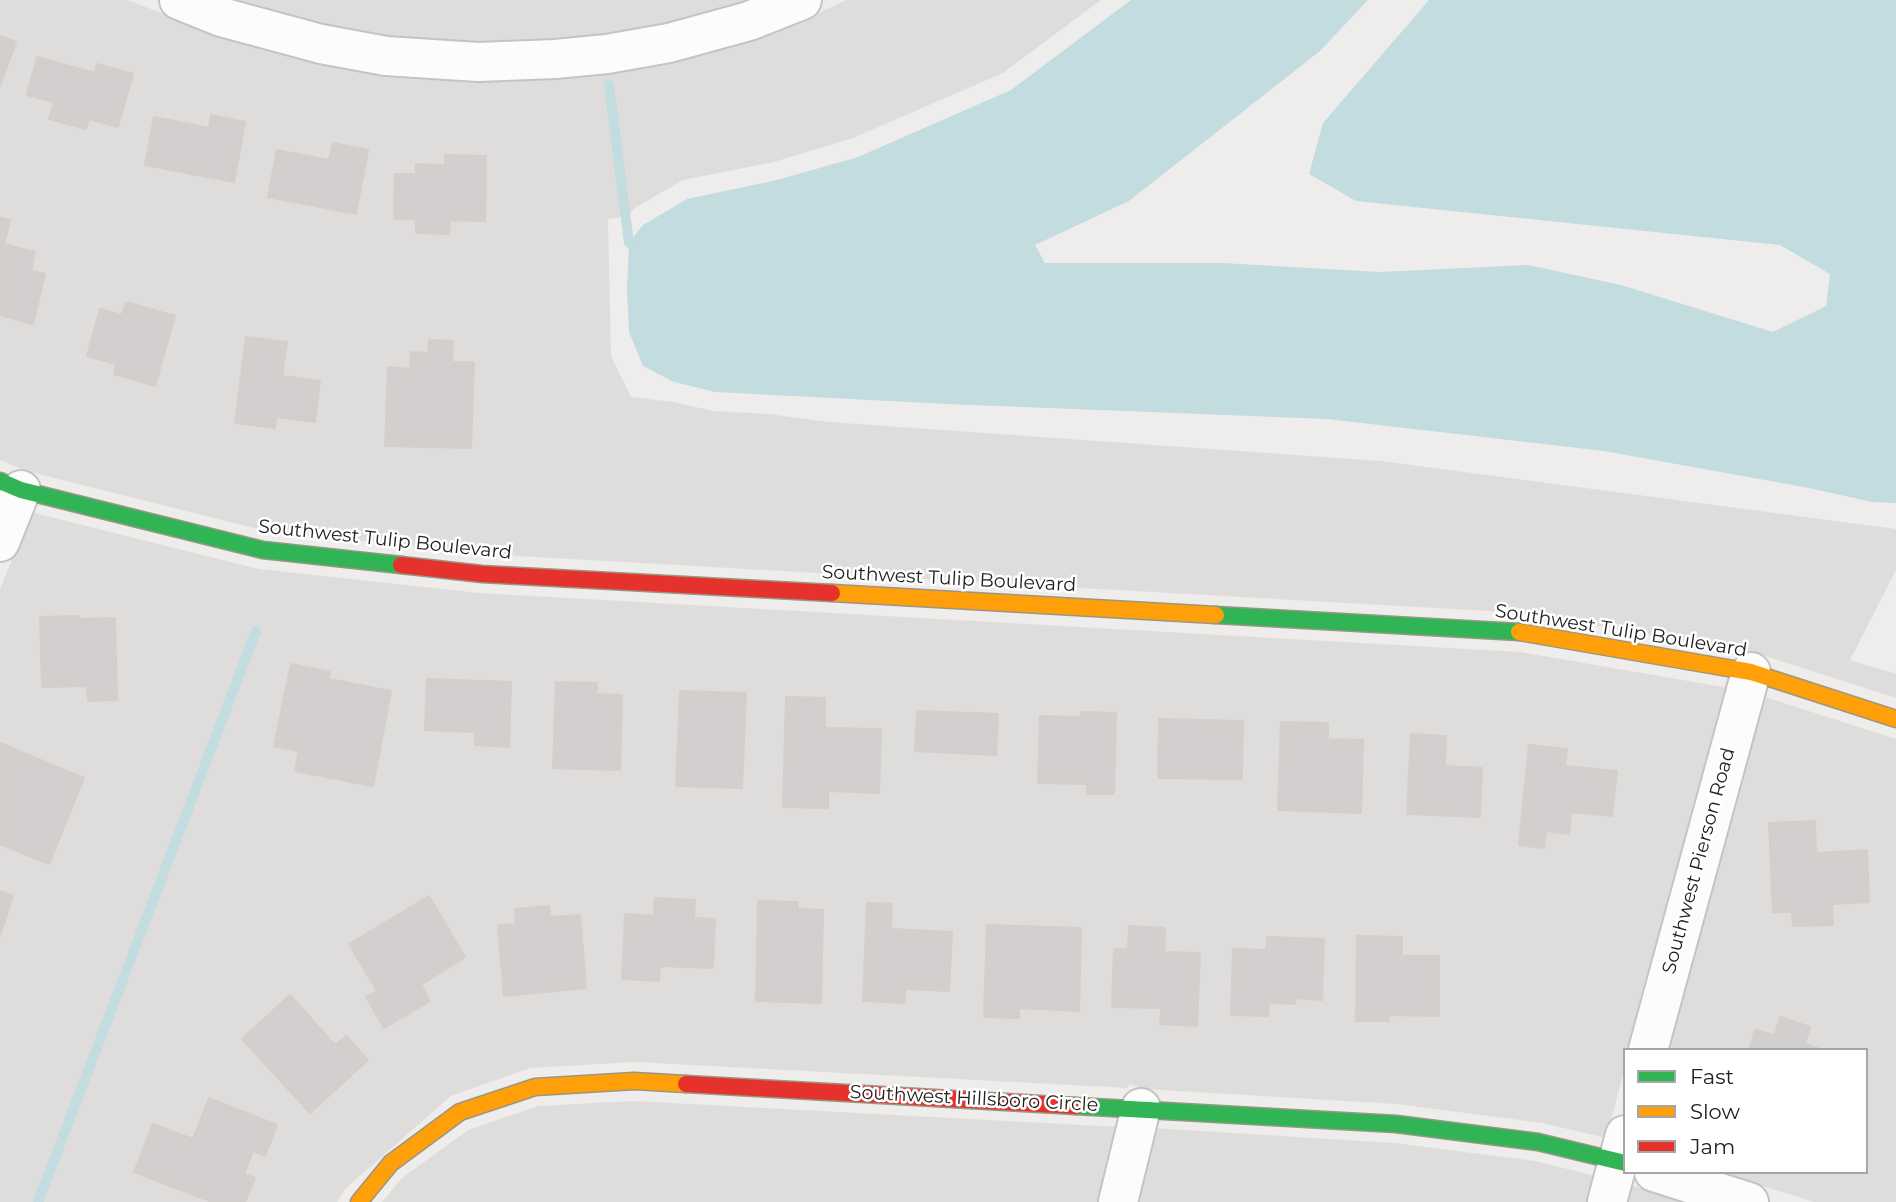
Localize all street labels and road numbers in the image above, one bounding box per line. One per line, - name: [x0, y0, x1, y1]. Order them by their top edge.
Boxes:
- street label: Southwest Tulip Boulevard: [257, 515, 513, 565]
- street label: Southwest Tulip Boulevard: [821, 561, 1077, 597]
- street label: Southwest Tulip Boulevard: [1493, 600, 1749, 662]
- street label: Southwest Pierson Road: [1658, 745, 1740, 977]
- street label: Southwest Hillsboro Circle: [849, 1081, 1099, 1117]

